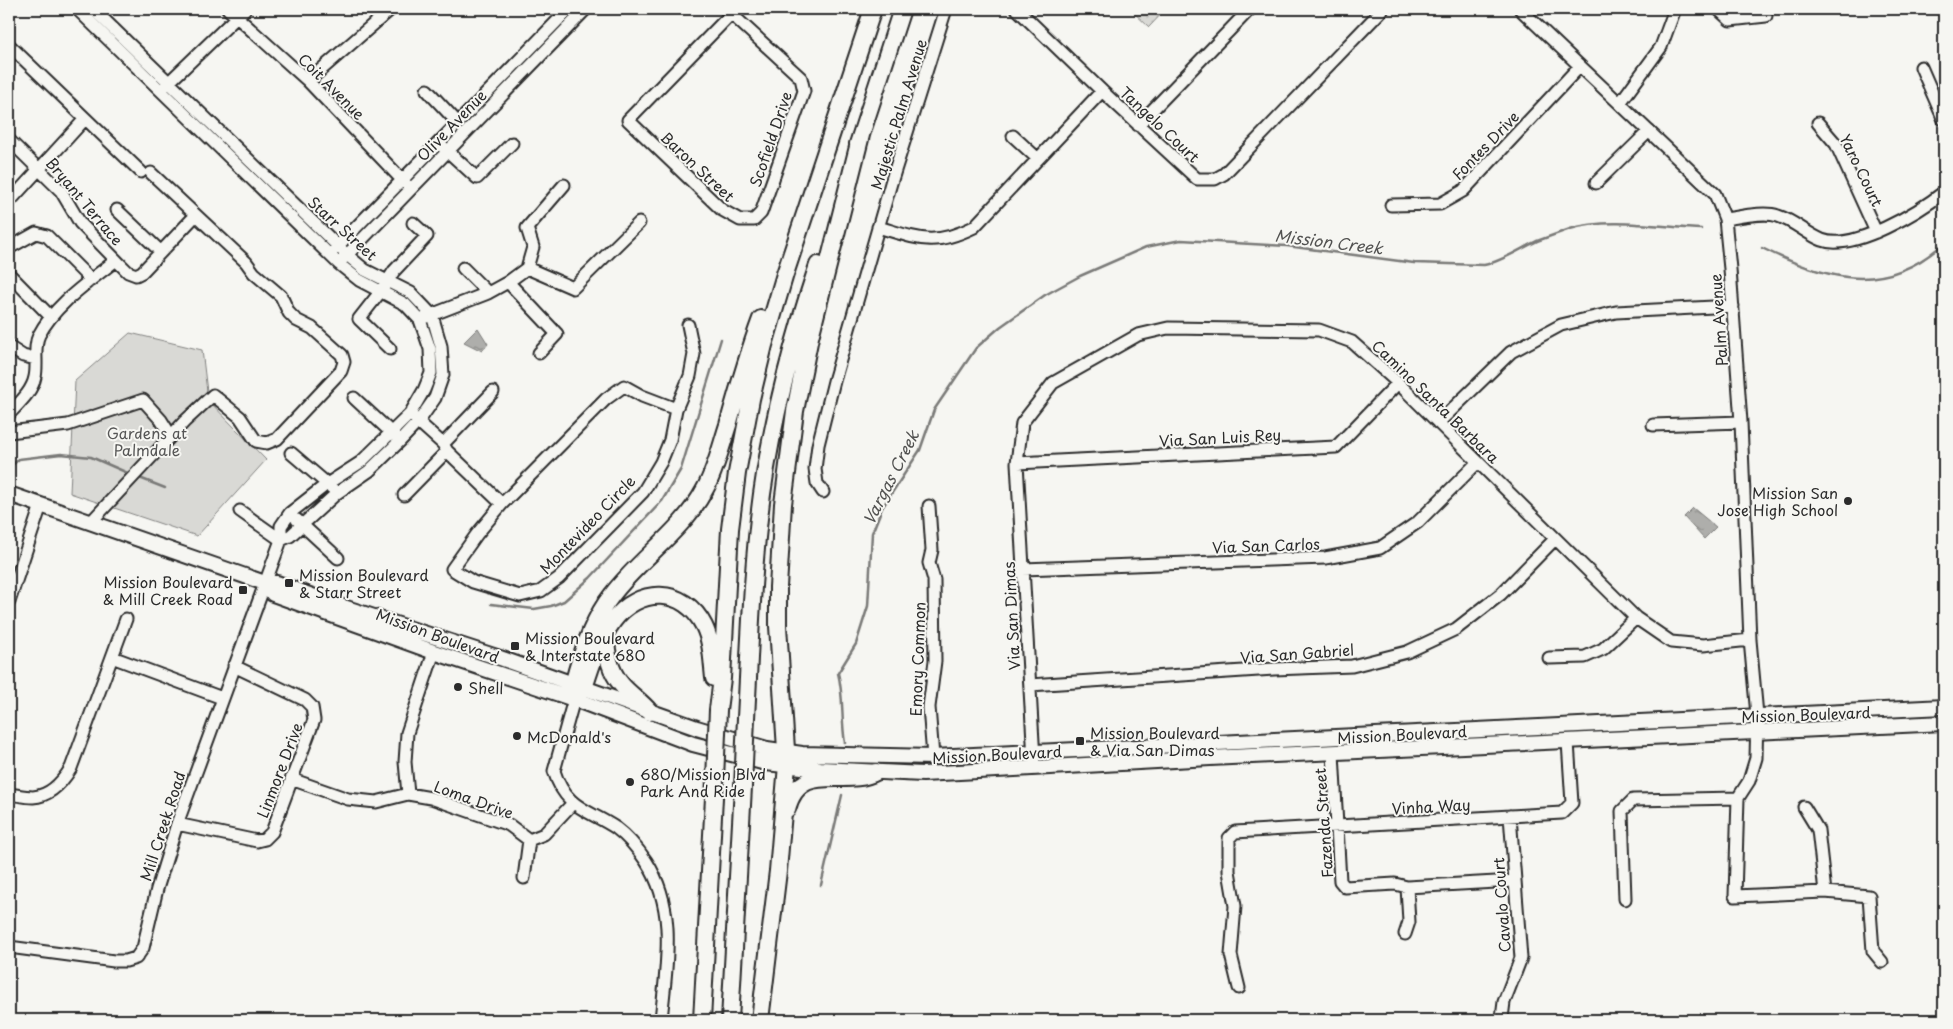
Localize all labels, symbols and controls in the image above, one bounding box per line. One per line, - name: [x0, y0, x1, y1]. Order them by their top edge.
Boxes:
- street label: Majestic Palm Avenue: [864, 36, 932, 192]
- street label: Coit Avenue: [293, 47, 371, 125]
- street label: Tangelo Court: [1115, 81, 1205, 167]
- street label: Olive Avenue: [411, 84, 491, 166]
- street label: Scofield Drive: [743, 88, 797, 190]
- street label: Fontes Drive: [1446, 105, 1524, 185]
- street label: Baron Street: [656, 125, 740, 207]
- street label: Yaro Court: [1835, 130, 1889, 210]
- street label: Bryant Terrace: [41, 152, 129, 250]
- street label: Starr Street: [303, 190, 383, 266]
- water label: Mission Creek: [1274, 222, 1386, 260]
- street label: Palm Avenue: [1703, 273, 1733, 367]
- street label: Camino Santa Barbara: [1367, 334, 1505, 469]
- park label: Gardens at Palmdale: [107, 421, 187, 461]
- street label: Via San Luis Rey: [1158, 422, 1282, 452]
- water label: Vargas Creek: [856, 425, 925, 528]
- street label: Montevideo Circle: [534, 469, 640, 579]
- place label: Mission San Jose High School: [1717, 481, 1838, 521]
- marker: Mission San Jose High School: [1842, 495, 1854, 507]
- street label: Via San Carlos: [1212, 532, 1320, 558]
- street label: Via San Dimas: [997, 561, 1025, 671]
- place label: Mission Boulevard & Starr Street: [299, 563, 429, 603]
- place label: Mission Boulevard & Mill Creek Road: [103, 570, 233, 610]
- marker: Mission Boulevard & Starr Street: [283, 577, 295, 589]
- marker: Mission Boulevard & Mill Creek Road: [237, 584, 249, 596]
- street label: Emory Common: [904, 601, 930, 717]
- street label: Mission Boulevard: [373, 602, 503, 668]
- place label: Mission Boulevard & Interstate 680: [525, 626, 655, 666]
- street label: Via San Gabriel: [1239, 638, 1355, 668]
- marker: Mission Boulevard & Interstate 680: [509, 640, 521, 652]
- place label: Shell: [468, 676, 503, 699]
- marker: Shell: [452, 681, 464, 693]
- street label: Mission Boulevard: [1741, 700, 1871, 728]
- street label: Linmore Drive: [250, 719, 308, 821]
- street label: Mission Boulevard: [1337, 719, 1467, 749]
- place label: Mission Boulevard & Via San Dimas: [1090, 721, 1220, 761]
- place label: McDonald's: [527, 725, 611, 748]
- marker: McDonald's: [511, 730, 523, 742]
- marker: Mission Boulevard & Via San Dimas: [1074, 735, 1086, 747]
- street label: Mission Boulevard: [932, 739, 1062, 769]
- place label: 680/Mission Blvd Park And Ride: [640, 762, 766, 802]
- street label: Fazenda Street: [1308, 767, 1338, 879]
- street label: Mill Creek Road: [133, 768, 191, 884]
- street label: Loma Drive: [431, 774, 517, 824]
- marker: 680/Mission Blvd Park And Ride: [624, 776, 636, 788]
- street label: Vinha Way: [1391, 792, 1471, 820]
- street label: Cavalo Court: [1486, 857, 1516, 953]

